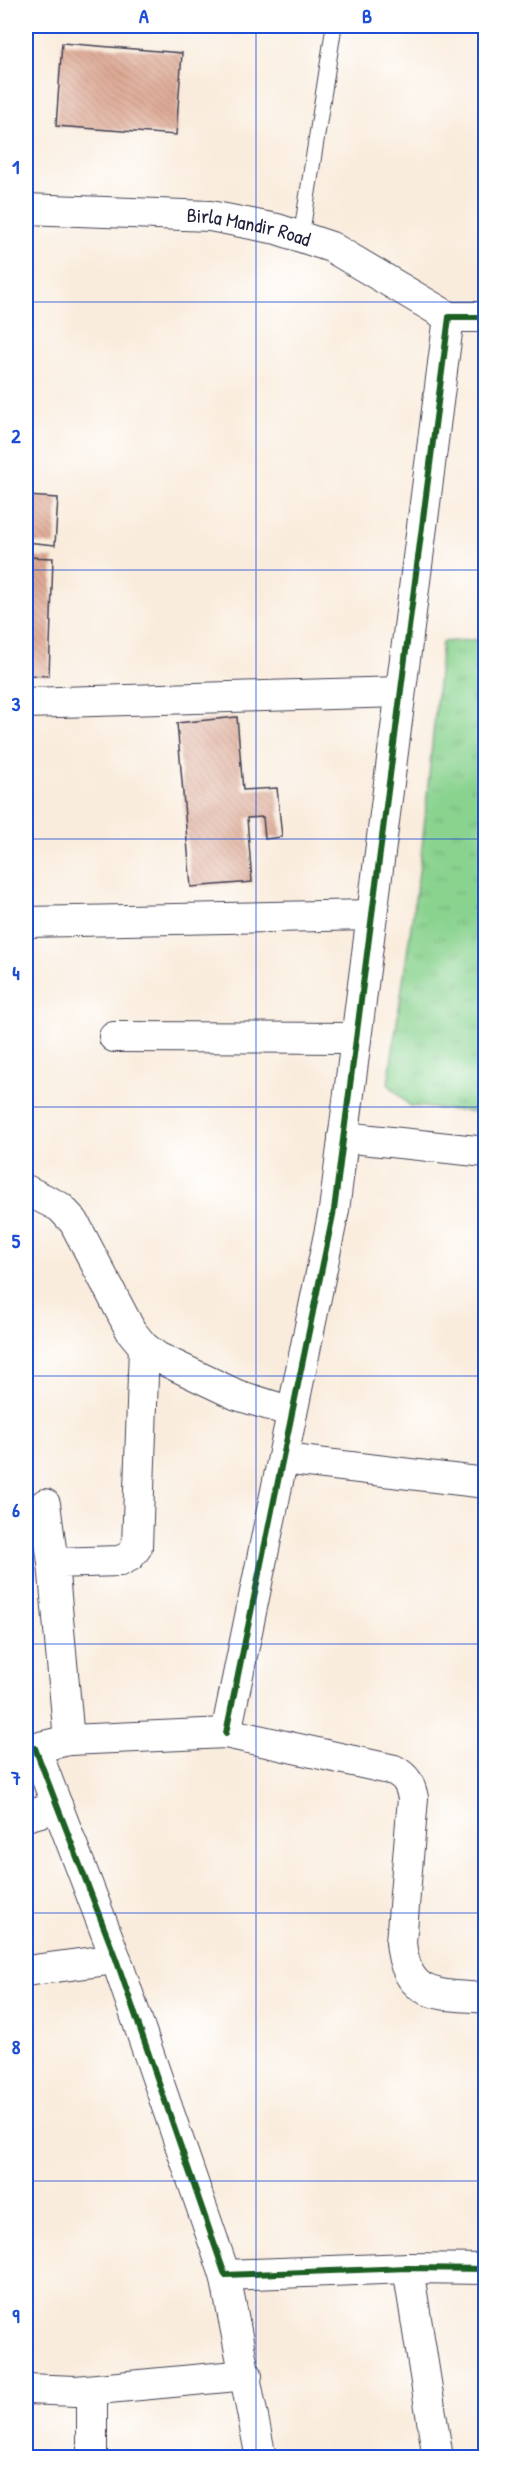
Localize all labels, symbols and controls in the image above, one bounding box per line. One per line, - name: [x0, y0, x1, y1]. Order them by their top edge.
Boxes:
- text: A: [139, 2, 149, 29]
- text: B: [362, 2, 372, 29]
- text: 1: [12, 153, 20, 180]
- street label: Birla Mandir Road: [186, 201, 315, 252]
- text: 2: [11, 422, 21, 449]
- text: 3: [12, 690, 21, 717]
- text: 4: [12, 959, 20, 986]
- text: 5: [12, 1227, 21, 1254]
- text: 6: [12, 1496, 20, 1523]
- text: 7: [10, 1764, 21, 1791]
- text: 8: [12, 2033, 21, 2060]
- text: 9: [12, 2302, 20, 2329]

